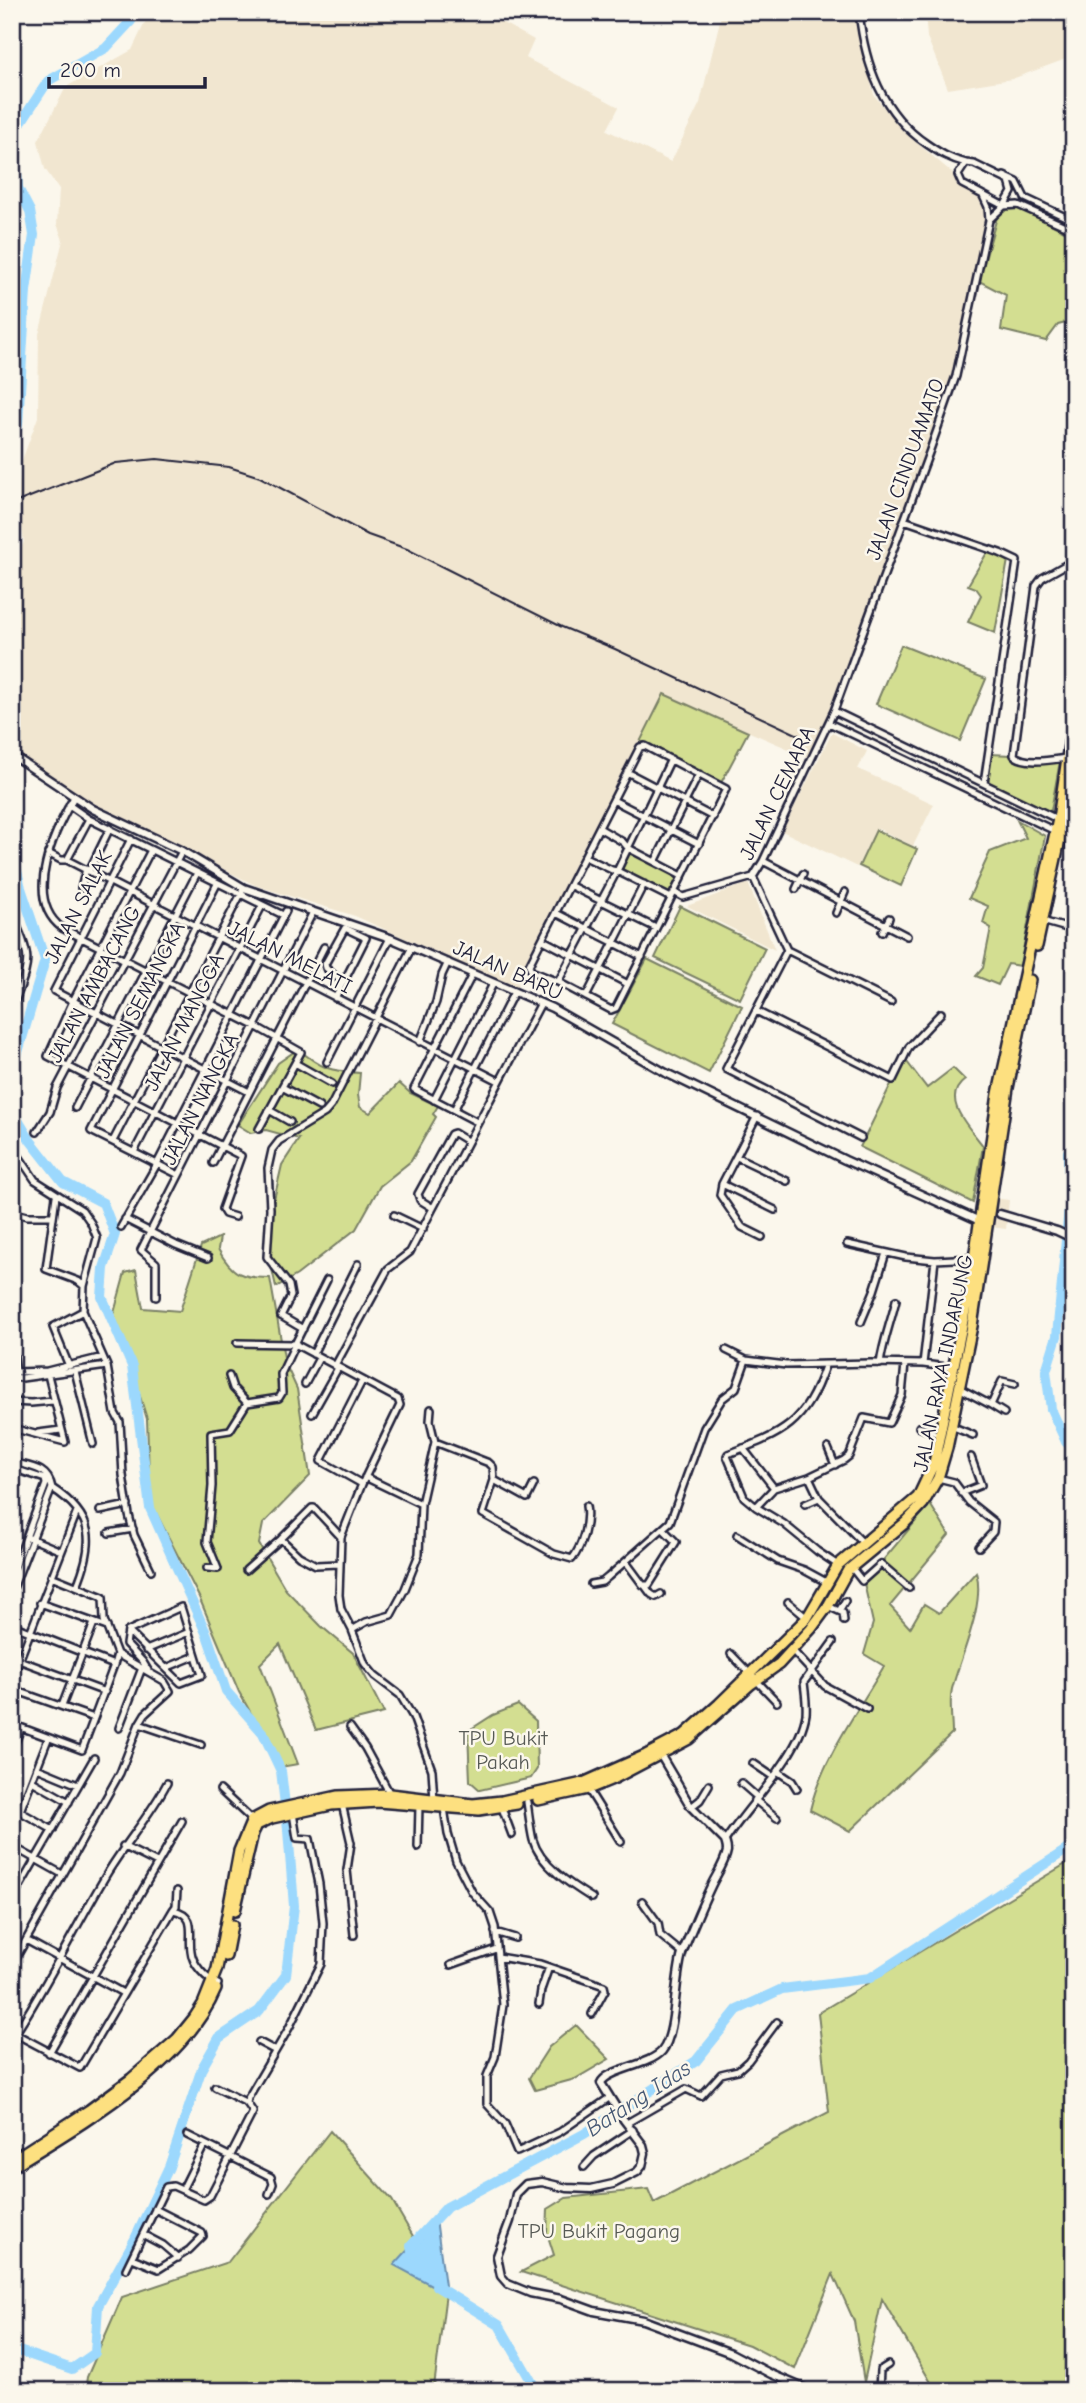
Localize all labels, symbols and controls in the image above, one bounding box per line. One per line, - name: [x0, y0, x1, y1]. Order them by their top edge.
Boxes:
- scale bar: [49, 46, 205, 90]
- text: 200 m: [60, 58, 121, 82]
- street label: JALAN CINDUAMATO: [861, 375, 949, 563]
- street label: JALAN CEMARA: [734, 722, 820, 864]
- street label: JALAN SALAK: [39, 846, 117, 968]
- street label: JALAN AMBACANG: [43, 901, 145, 1067]
- street label: JALAN MELATI: [224, 915, 356, 999]
- street label: JALAN SEMANGKA: [90, 918, 190, 1082]
- street label: JALAN BARU: [449, 935, 567, 1005]
- street label: JALAN MANGGA: [139, 949, 229, 1095]
- street label: JALAN NANGKA: [157, 1029, 243, 1169]
- street label: JALAN RAYA INDARUNG: [908, 1252, 978, 1474]
- park label: TPU Bukit Pakah: [459, 1726, 548, 1774]
- water label: Batang Idas: [581, 2054, 696, 2142]
- park label: TPU Bukit Pagang: [518, 2219, 680, 2243]

